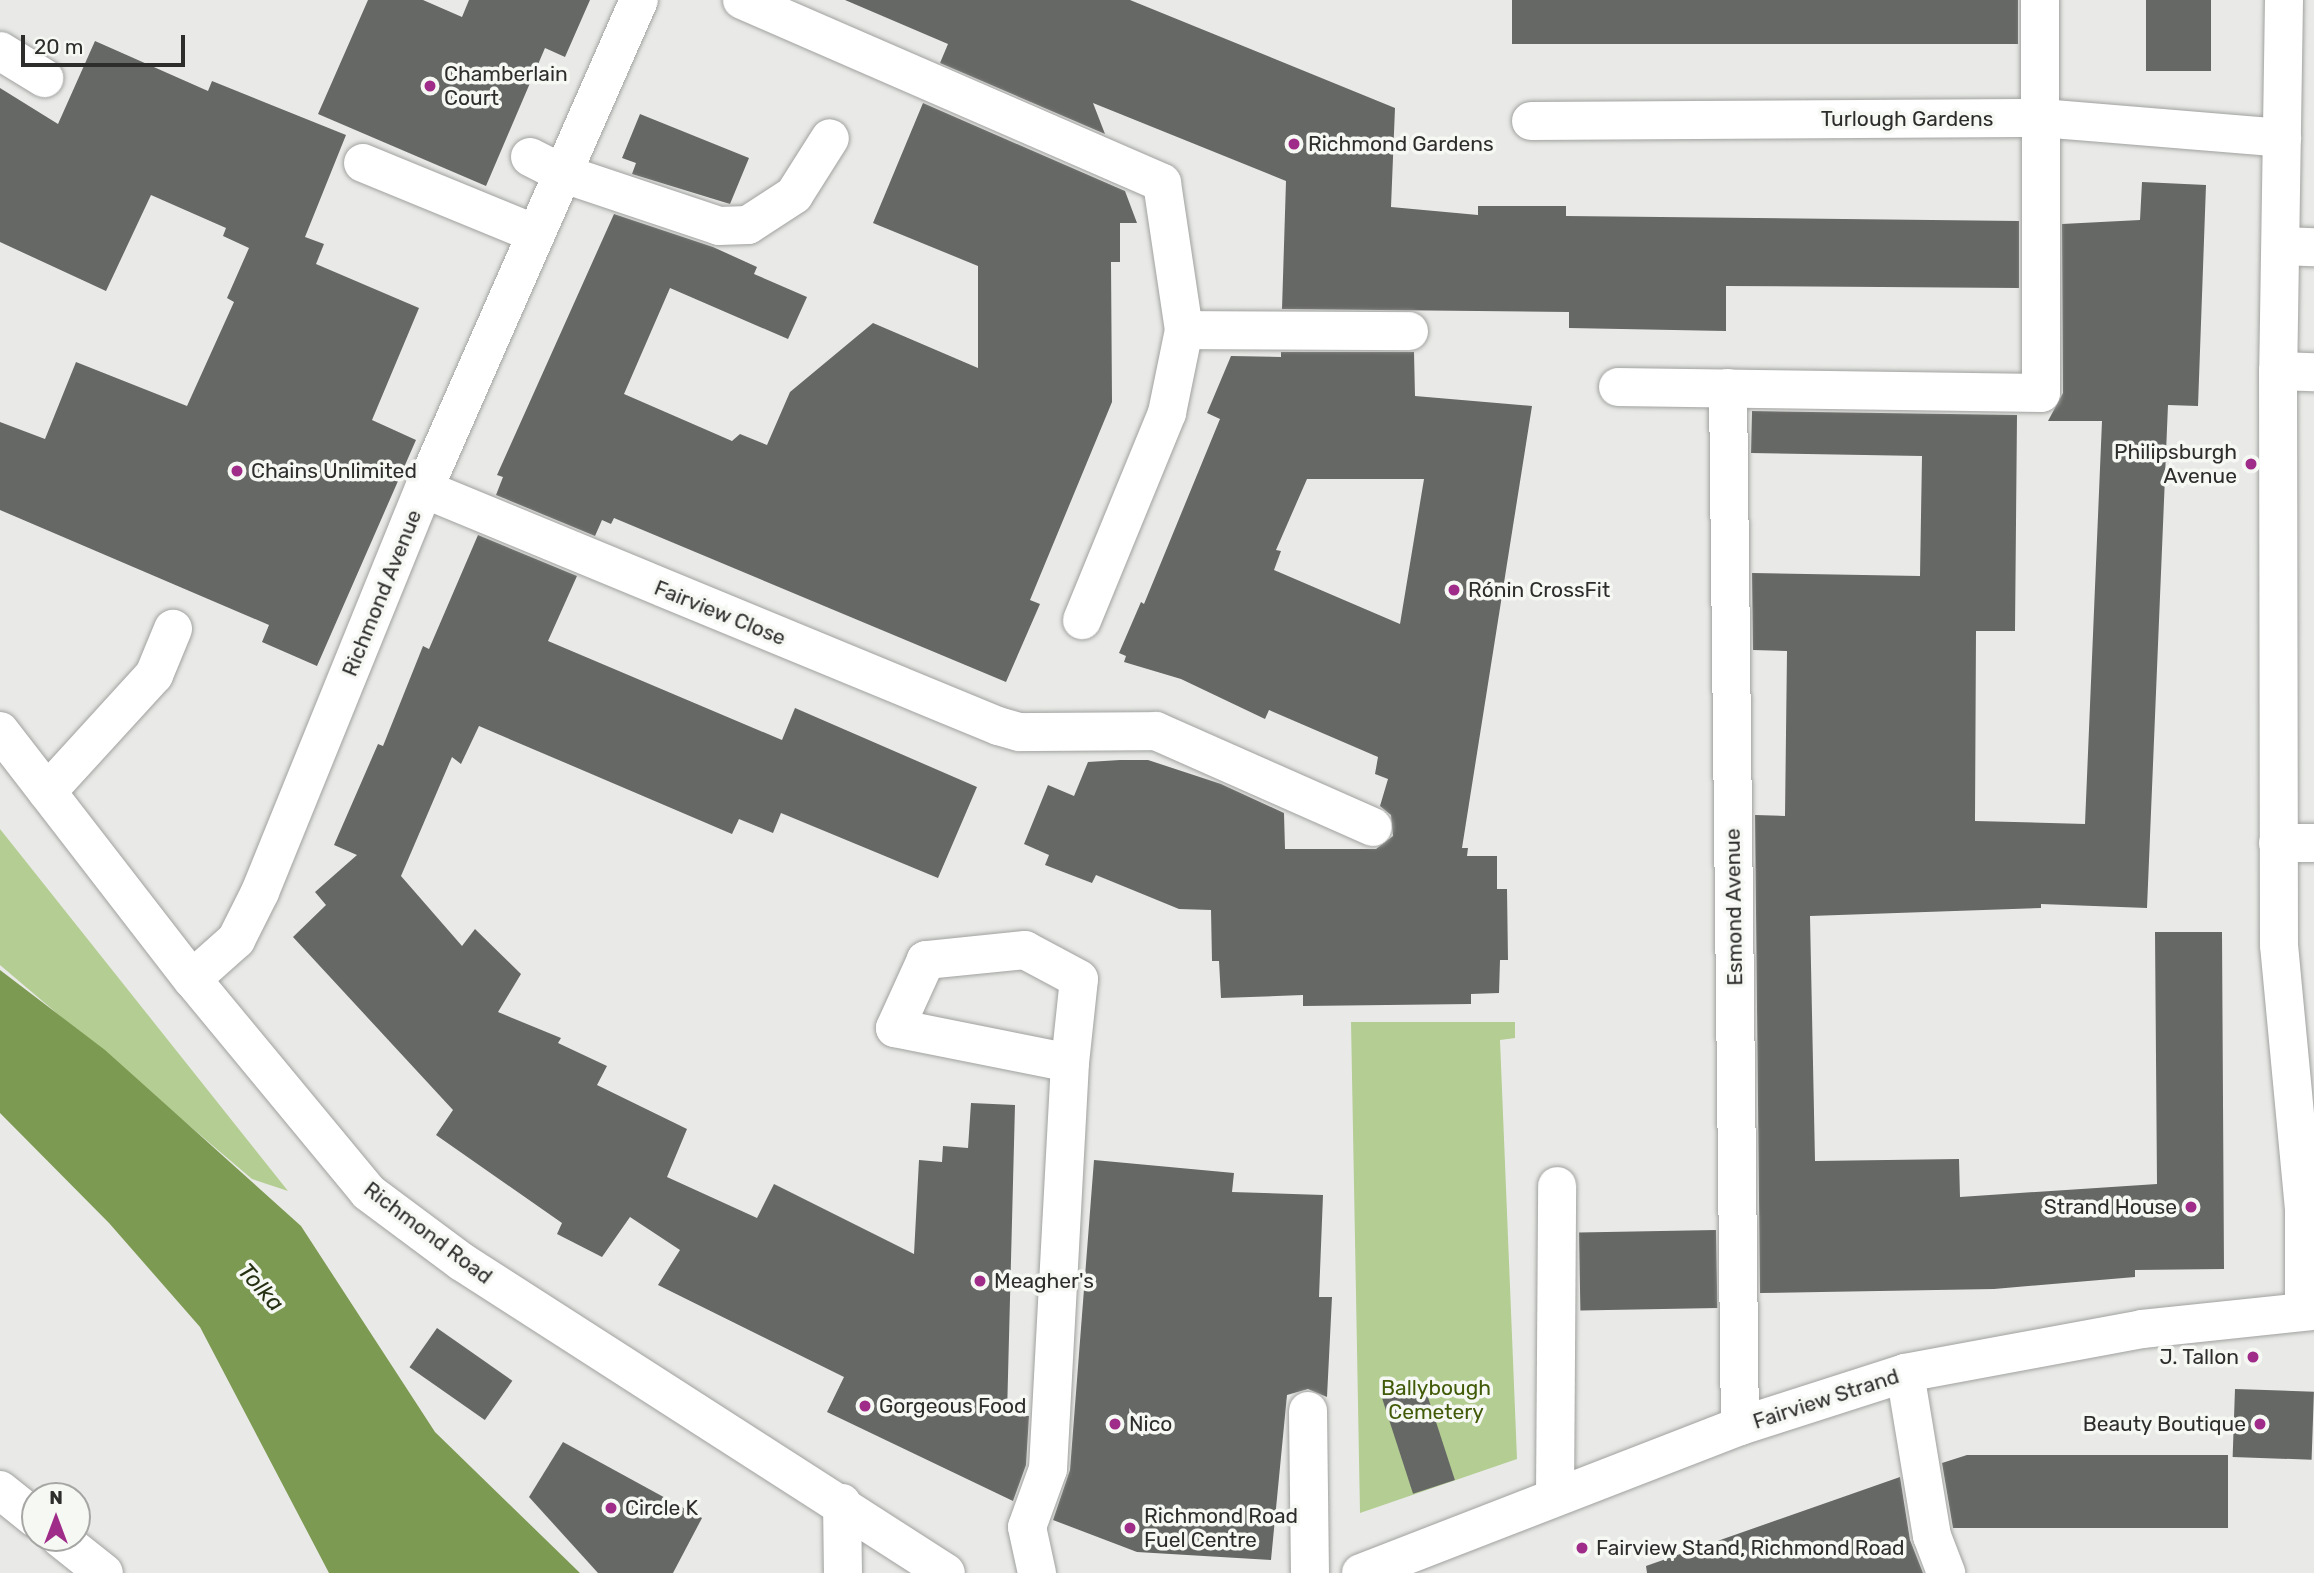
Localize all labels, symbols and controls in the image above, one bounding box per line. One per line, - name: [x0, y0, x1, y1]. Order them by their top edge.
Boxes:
- scale bar: [24, 21, 189, 65]
- text: 20 m: [34, 34, 83, 59]
- place label: Chamberlain Court: [444, 61, 568, 111]
- marker: Chamberlain Court: [422, 78, 438, 94]
- street label: Turlough Gardens: [1821, 106, 1993, 132]
- place label: Richmond Gardens: [1308, 131, 1494, 157]
- marker: Richmond Gardens: [1286, 136, 1302, 152]
- place label: Philipsburgh Avenue: [2114, 439, 2237, 489]
- marker: Philipsburgh Avenue: [2243, 456, 2259, 472]
- place label: Chains Unlimited: [251, 458, 417, 484]
- marker: Chains Unlimited: [229, 463, 245, 479]
- street label: Richmond Avenue: [337, 506, 427, 680]
- street label: Fairview Close: [650, 575, 790, 651]
- place label: Rónin CrossFit: [1468, 577, 1610, 603]
- marker: Rónin CrossFit: [1446, 582, 1462, 598]
- street label: Esmond Avenue: [1720, 828, 1748, 986]
- street label: Richmond Road: [359, 1177, 497, 1289]
- place label: Strand House: [2044, 1194, 2177, 1220]
- marker: Strand House: [2183, 1199, 2199, 1215]
- water label: Tolka: [232, 1257, 290, 1317]
- place label: Meagher's: [994, 1268, 1094, 1294]
- marker: Meagher's: [972, 1273, 988, 1289]
- place label: J. Tallon: [2159, 1344, 2239, 1370]
- marker: J. Tallon: [2245, 1349, 2261, 1365]
- street label: Fairview Strand: [1750, 1363, 1902, 1435]
- park label: Ballybough Cemetery: [1381, 1375, 1491, 1425]
- place label: Gorgeous Food: [879, 1393, 1027, 1419]
- marker: Gorgeous Food: [857, 1398, 873, 1414]
- place label: Nico: [1129, 1411, 1172, 1437]
- place label: Beauty Boutique: [2082, 1411, 2246, 1437]
- marker: Nico: [1107, 1416, 1123, 1432]
- marker: Beauty Boutique: [2252, 1416, 2268, 1432]
- north arrow: [21, 1482, 91, 1552]
- text: N: [49, 1486, 63, 1509]
- place label: Circle K: [625, 1495, 698, 1521]
- marker: Circle K: [603, 1500, 619, 1516]
- place label: Richmond Road Fuel Centre: [1144, 1503, 1298, 1553]
- marker: Richmond Road Fuel Centre: [1122, 1520, 1138, 1536]
- place label: Fairview Stand, Richmond Road: [1596, 1535, 1905, 1561]
- marker: Fairview Stand, Richmond Road: [1574, 1540, 1590, 1556]

